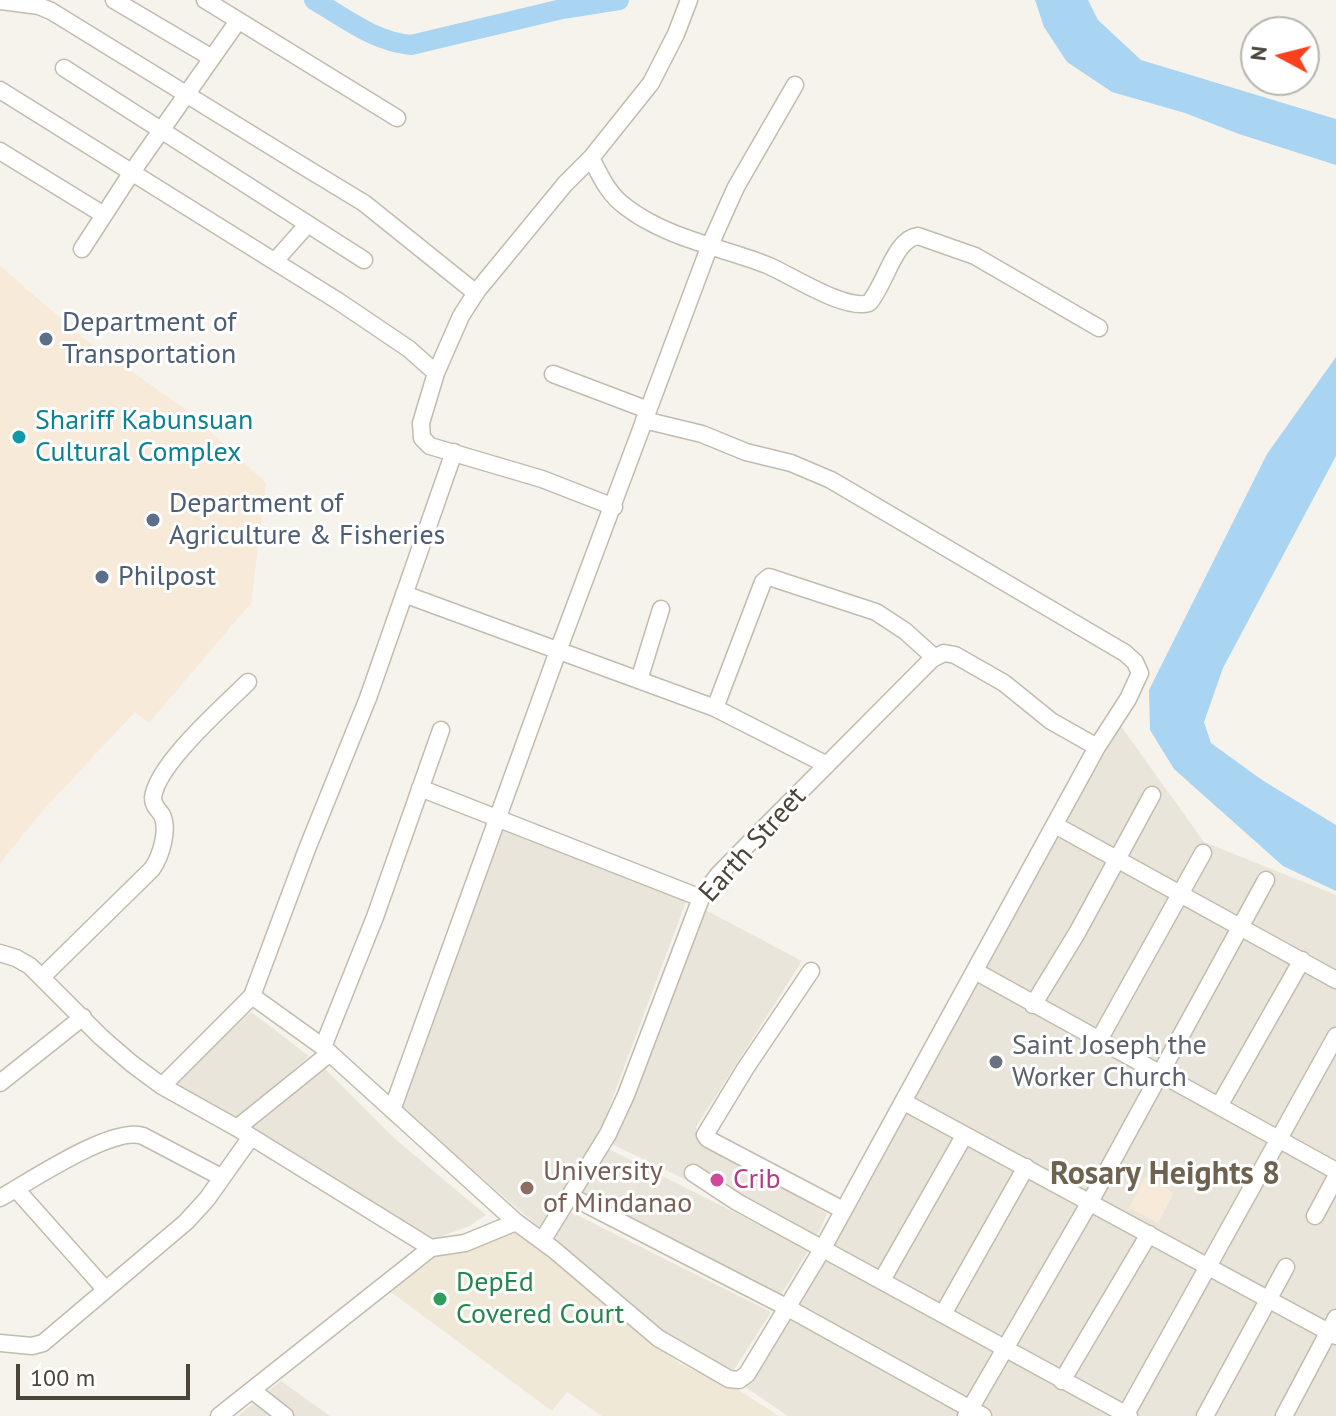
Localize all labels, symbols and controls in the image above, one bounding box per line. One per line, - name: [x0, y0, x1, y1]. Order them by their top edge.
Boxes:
- north arrow: [1240, 16, 1320, 96]
- text: N: [1243, 44, 1273, 62]
- place label: Department of Transportation: [62, 306, 236, 372]
- marker: Department of Transportation: [37, 330, 55, 348]
- place label: Shariff Kabunsuan Cultural Complex: [35, 404, 253, 470]
- marker: Shariff Kabunsuan Cultural Complex: [10, 428, 28, 446]
- place label: Department of Agriculture & Fisheries: [169, 487, 445, 553]
- marker: Department of Agriculture & Fisheries: [144, 511, 162, 529]
- place label: Philpost: [118, 560, 216, 594]
- marker: Philpost: [93, 568, 111, 586]
- street label: Earth Street: [693, 781, 813, 909]
- place label: Saint Joseph the Worker Church: [1012, 1029, 1207, 1095]
- marker: Saint Joseph the Worker Church: [987, 1053, 1005, 1071]
- place label: University of Mindanao: [543, 1155, 692, 1221]
- district label: Rosary Heights 8: [1050, 1156, 1280, 1194]
- place label: Crib: [733, 1163, 781, 1197]
- marker: Crib: [708, 1171, 726, 1189]
- marker: University of Mindanao: [518, 1179, 536, 1197]
- place label: DepEd Covered Court: [456, 1266, 624, 1332]
- marker: DepEd Covered Court: [431, 1290, 449, 1308]
- scale bar: [20, 1348, 194, 1398]
- text: 100 m: [30, 1362, 95, 1393]

